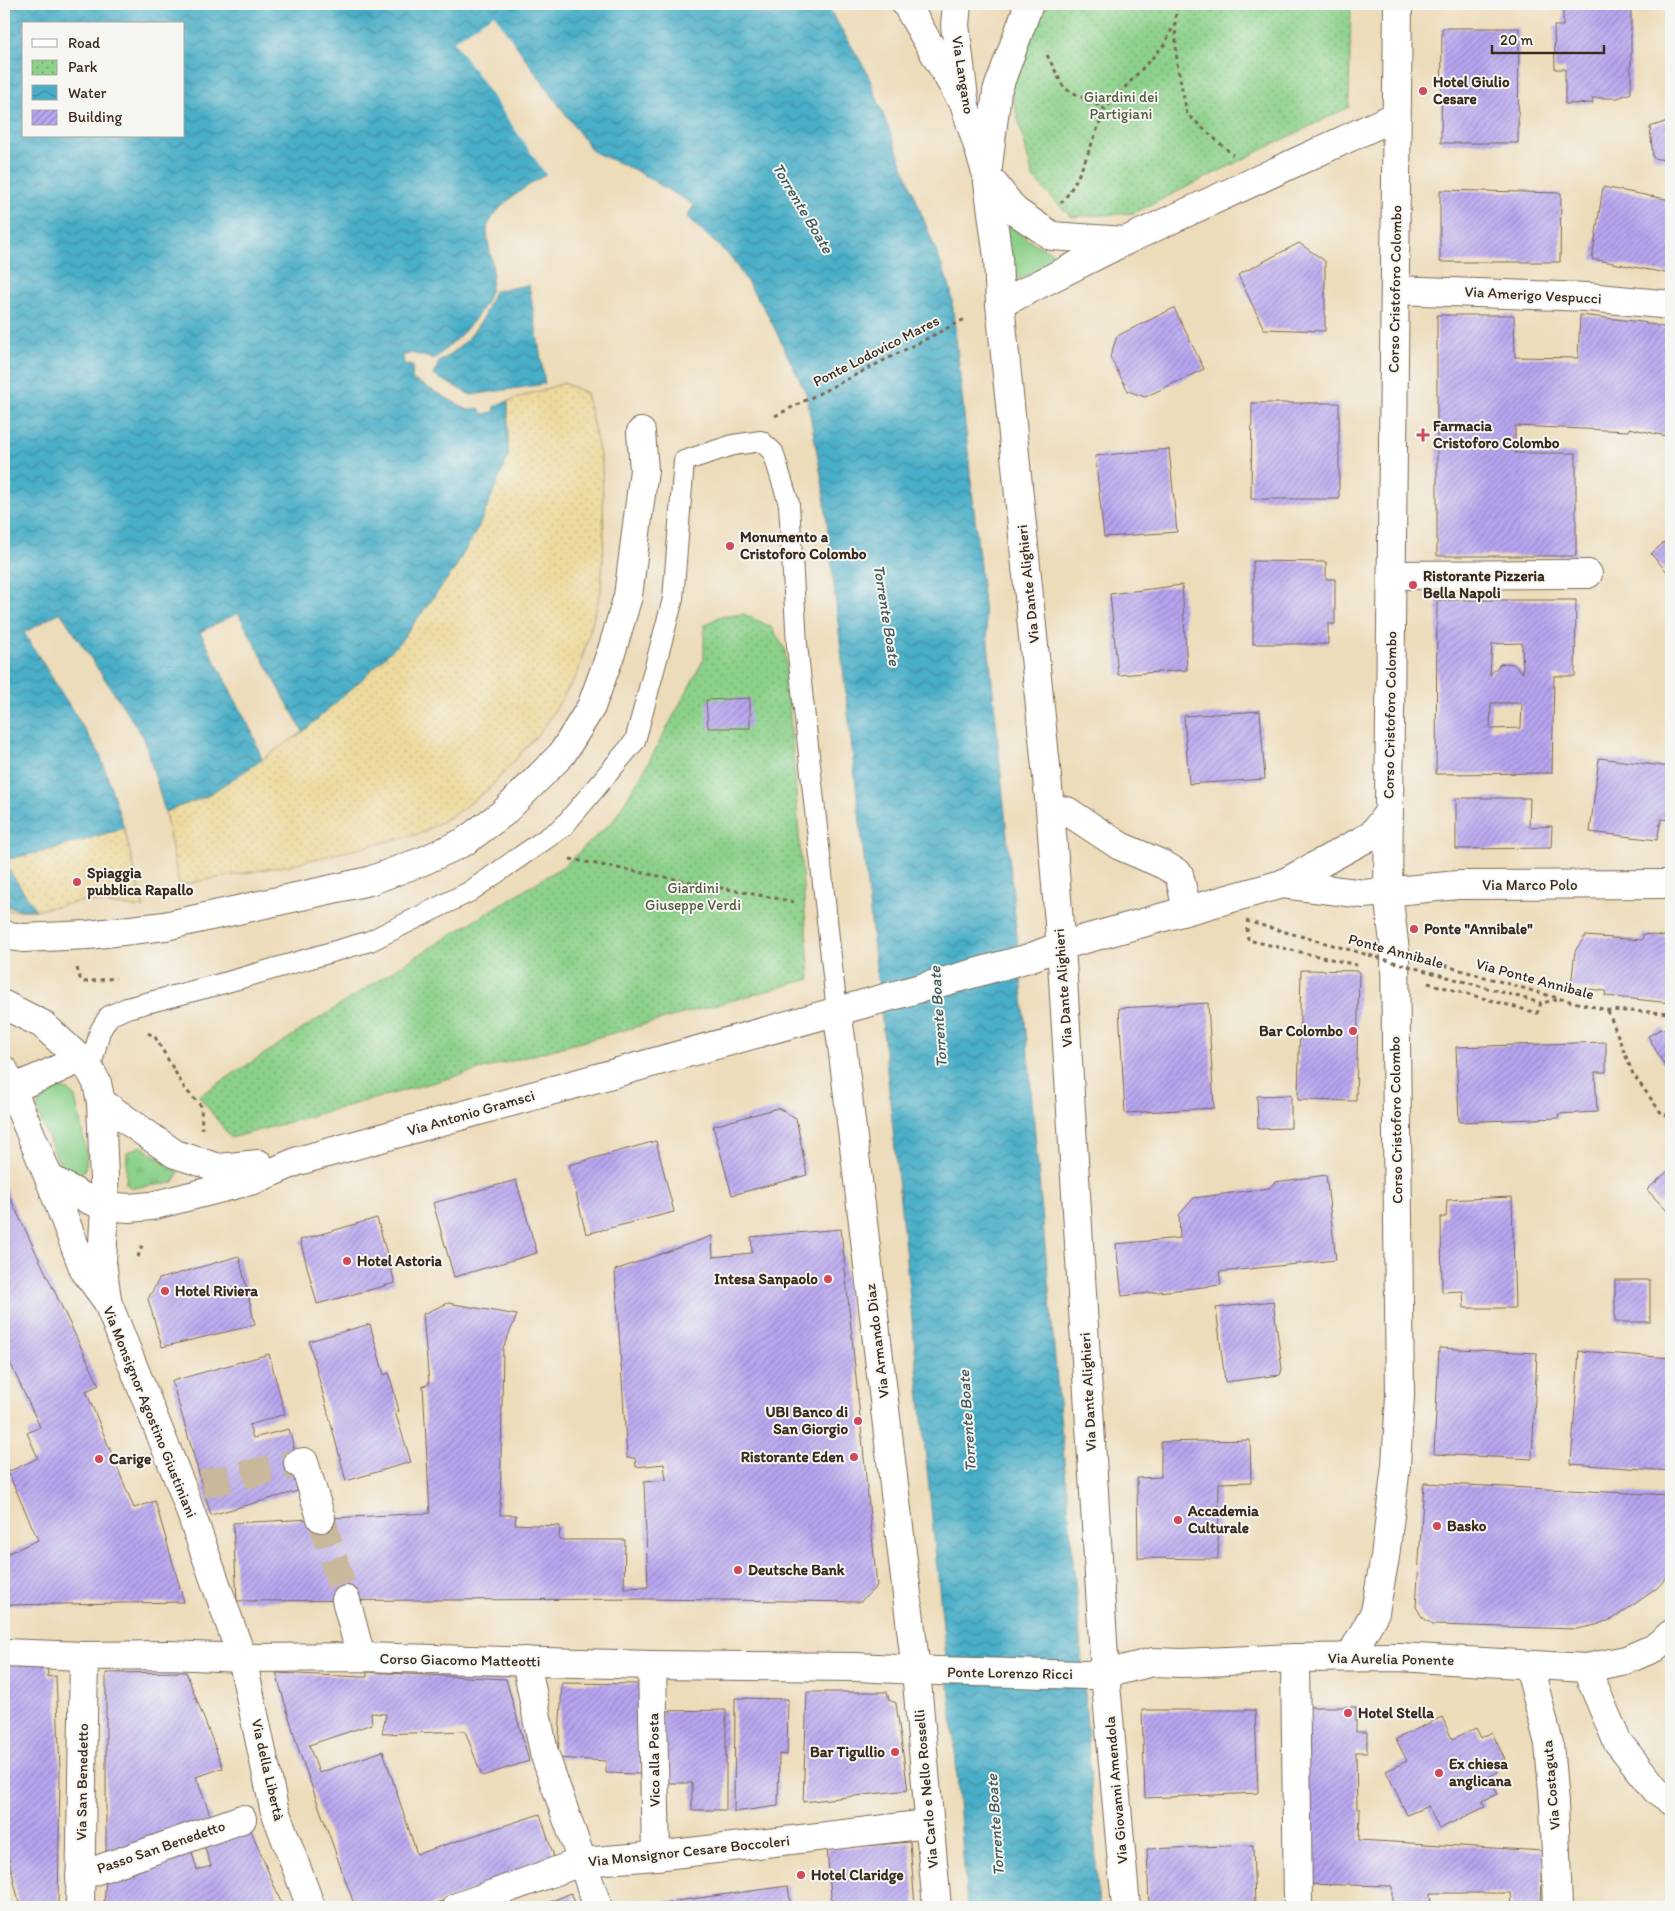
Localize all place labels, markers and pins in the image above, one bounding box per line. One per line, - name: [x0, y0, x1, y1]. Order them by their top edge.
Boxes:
- place label: Hotel Giulio Cesare: [1433, 73, 1510, 108]
- marker: Hotel Giulio Cesare: [1417, 85, 1429, 97]
- place label: Farmacia Cristoforo Colombo: [1433, 417, 1560, 452]
- marker: Farmacia Cristoforo Colombo: [1417, 429, 1429, 441]
- place label: Monumento a Cristoforo Colombo: [740, 528, 867, 563]
- marker: Monumento a Cristoforo Colombo: [724, 540, 736, 552]
- place label: Ristorante Pizzeria Bella Napoli: [1423, 567, 1545, 603]
- marker: Ristorante Pizzeria Bella Napoli: [1407, 579, 1419, 591]
- place label: Spiaggia pubblica Rapallo: [86, 864, 194, 900]
- marker: Spiaggia pubblica Rapallo: [71, 876, 83, 888]
- place label: Ponte "Annibale": [1424, 920, 1533, 938]
- marker: Ponte "Annibale": [1408, 923, 1420, 935]
- place label: Bar Colombo: [1259, 1022, 1343, 1040]
- marker: Bar Colombo: [1347, 1025, 1359, 1037]
- place label: Hotel Astoria: [357, 1252, 442, 1270]
- marker: Hotel Astoria: [341, 1255, 353, 1267]
- place label: Intesa Sanpaolo: [714, 1270, 818, 1289]
- marker: Intesa Sanpaolo: [822, 1273, 834, 1285]
- place label: Hotel Riviera: [175, 1282, 258, 1300]
- marker: Hotel Riviera: [159, 1285, 171, 1297]
- place label: UBI Banco di San Giorgio: [766, 1403, 848, 1439]
- marker: UBI Banco di San Giorgio: [852, 1415, 864, 1427]
- place label: Ristorante Eden: [741, 1448, 845, 1466]
- place label: Carige: [109, 1450, 151, 1469]
- marker: Ristorante Eden: [848, 1451, 860, 1463]
- marker: Carige: [93, 1453, 105, 1465]
- place label: Accademia Culturale: [1187, 1502, 1259, 1537]
- marker: Accademia Culturale: [1172, 1514, 1184, 1526]
- place label: Basko: [1447, 1517, 1487, 1535]
- marker: Basko: [1431, 1520, 1443, 1532]
- place label: Deutsche Bank: [748, 1561, 845, 1579]
- marker: Deutsche Bank: [732, 1564, 744, 1576]
- place label: Hotel Stella: [1358, 1704, 1434, 1722]
- marker: Hotel Stella: [1342, 1707, 1354, 1719]
- place label: Bar Tigullio: [810, 1743, 885, 1762]
- marker: Bar Tigullio: [889, 1746, 901, 1758]
- place label: Ex chiesa anglicana: [1449, 1755, 1512, 1791]
- marker: Ex chiesa anglicana: [1433, 1767, 1445, 1779]
- place label: Hotel Claridge: [811, 1866, 904, 1885]
- marker: Hotel Claridge: [795, 1869, 807, 1881]

